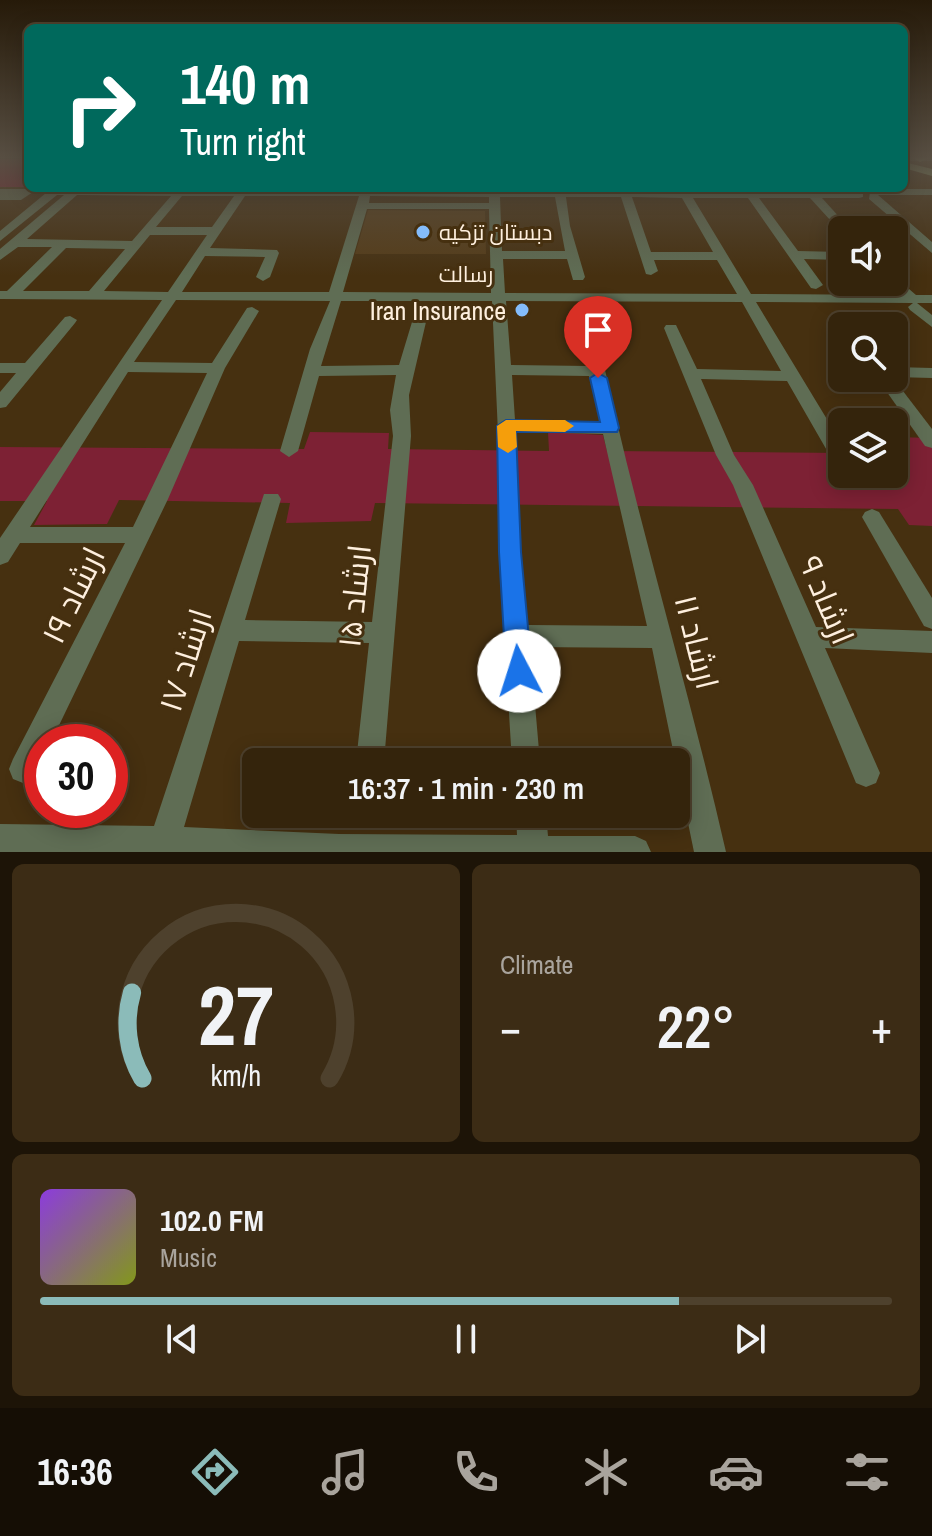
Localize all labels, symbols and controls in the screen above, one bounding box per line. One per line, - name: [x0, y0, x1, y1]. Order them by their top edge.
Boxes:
- text: 140 m: [180, 46, 310, 121]
- icon: right: [48, 56, 152, 160]
- text: Turn right: [180, 118, 305, 166]
- map controls: [828, 216, 908, 488]
- button: sound: [828, 216, 908, 296]
- place label: دبستان تزکیه: [439, 217, 552, 247]
- marker: دبستان تزکیه: [414, 223, 432, 241]
- street label: رسالت: [439, 259, 493, 289]
- place label: Iran Insurance: [370, 293, 506, 328]
- pin: [564, 296, 632, 378]
- marker: Iran Insurance: [513, 301, 531, 319]
- icon: arrive: [576, 308, 620, 352]
- button: search: [828, 312, 908, 392]
- button: layers: [828, 408, 908, 488]
- street label: ارشاد ۱۹: [31, 540, 115, 650]
- street label: ارشاد ۱۵: [327, 543, 381, 649]
- street label: ارشاد ۹: [789, 549, 865, 651]
- street label: ارشاد ۱۱: [665, 590, 729, 694]
- street label: ارشاد ۱۷: [148, 603, 222, 717]
- position arrow: [477, 629, 561, 713]
- speed limit sign: 30: [24, 724, 128, 828]
- text: 16:37 · 1 min · 230 m: [348, 768, 584, 808]
- text: Climate: [500, 947, 573, 982]
- text: 27: [198, 959, 274, 1071]
- text: 22°: [657, 986, 735, 1067]
- text: −: [500, 997, 521, 1057]
- text: +: [871, 997, 892, 1057]
- text: km/h: [211, 1056, 261, 1095]
- text: 102.0 FM: [160, 1200, 264, 1240]
- text: Music: [160, 1240, 217, 1275]
- icon: previous: [160, 1317, 204, 1361]
- icon: pause: [444, 1317, 488, 1361]
- icon: next: [728, 1317, 772, 1361]
- icon: directions: [187, 1444, 243, 1500]
- icon: music: [317, 1444, 373, 1500]
- icon: phone: [448, 1444, 504, 1500]
- icon: climate: [578, 1444, 634, 1500]
- icon: car: [708, 1444, 764, 1500]
- icon: filters: [839, 1444, 895, 1500]
- text: 16:36: [37, 1448, 113, 1496]

